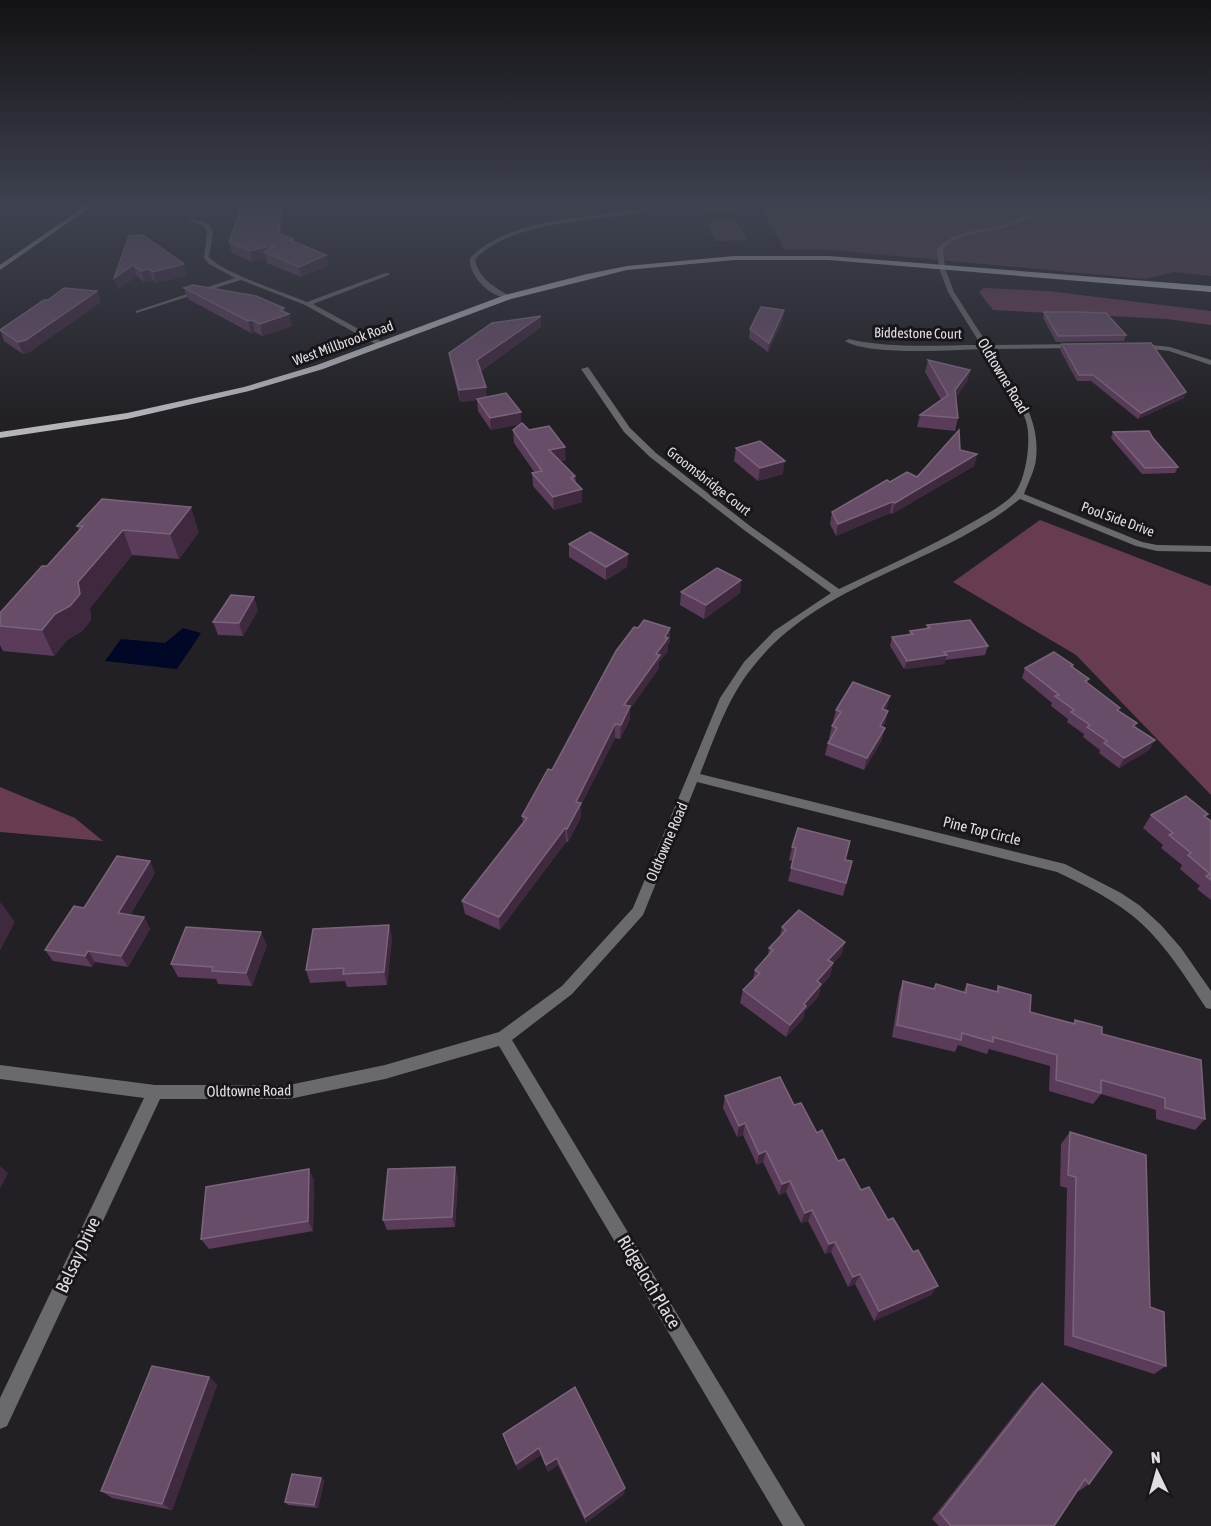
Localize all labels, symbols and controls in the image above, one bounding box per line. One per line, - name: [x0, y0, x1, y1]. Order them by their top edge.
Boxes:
- street label: West Millbrook Road: [291, 317, 395, 369]
- street label: Biddestone Court: [874, 324, 962, 342]
- street label: Oldtowne Road: [974, 335, 1032, 416]
- street label: Groomsbridge Court: [664, 443, 754, 519]
- street label: Pool Side Drive: [1079, 498, 1157, 540]
- street label: Oldtowne Road: [642, 800, 691, 884]
- street label: Pine Top Circle: [942, 813, 1023, 848]
- street label: Oldtowne Road: [207, 1081, 291, 1100]
- street label: Belsay Drive: [51, 1214, 104, 1296]
- street label: Ridgeloch Place: [613, 1231, 685, 1332]
- north arrow: [1127, 1442, 1187, 1502]
- text: N: [1150, 1448, 1161, 1466]

